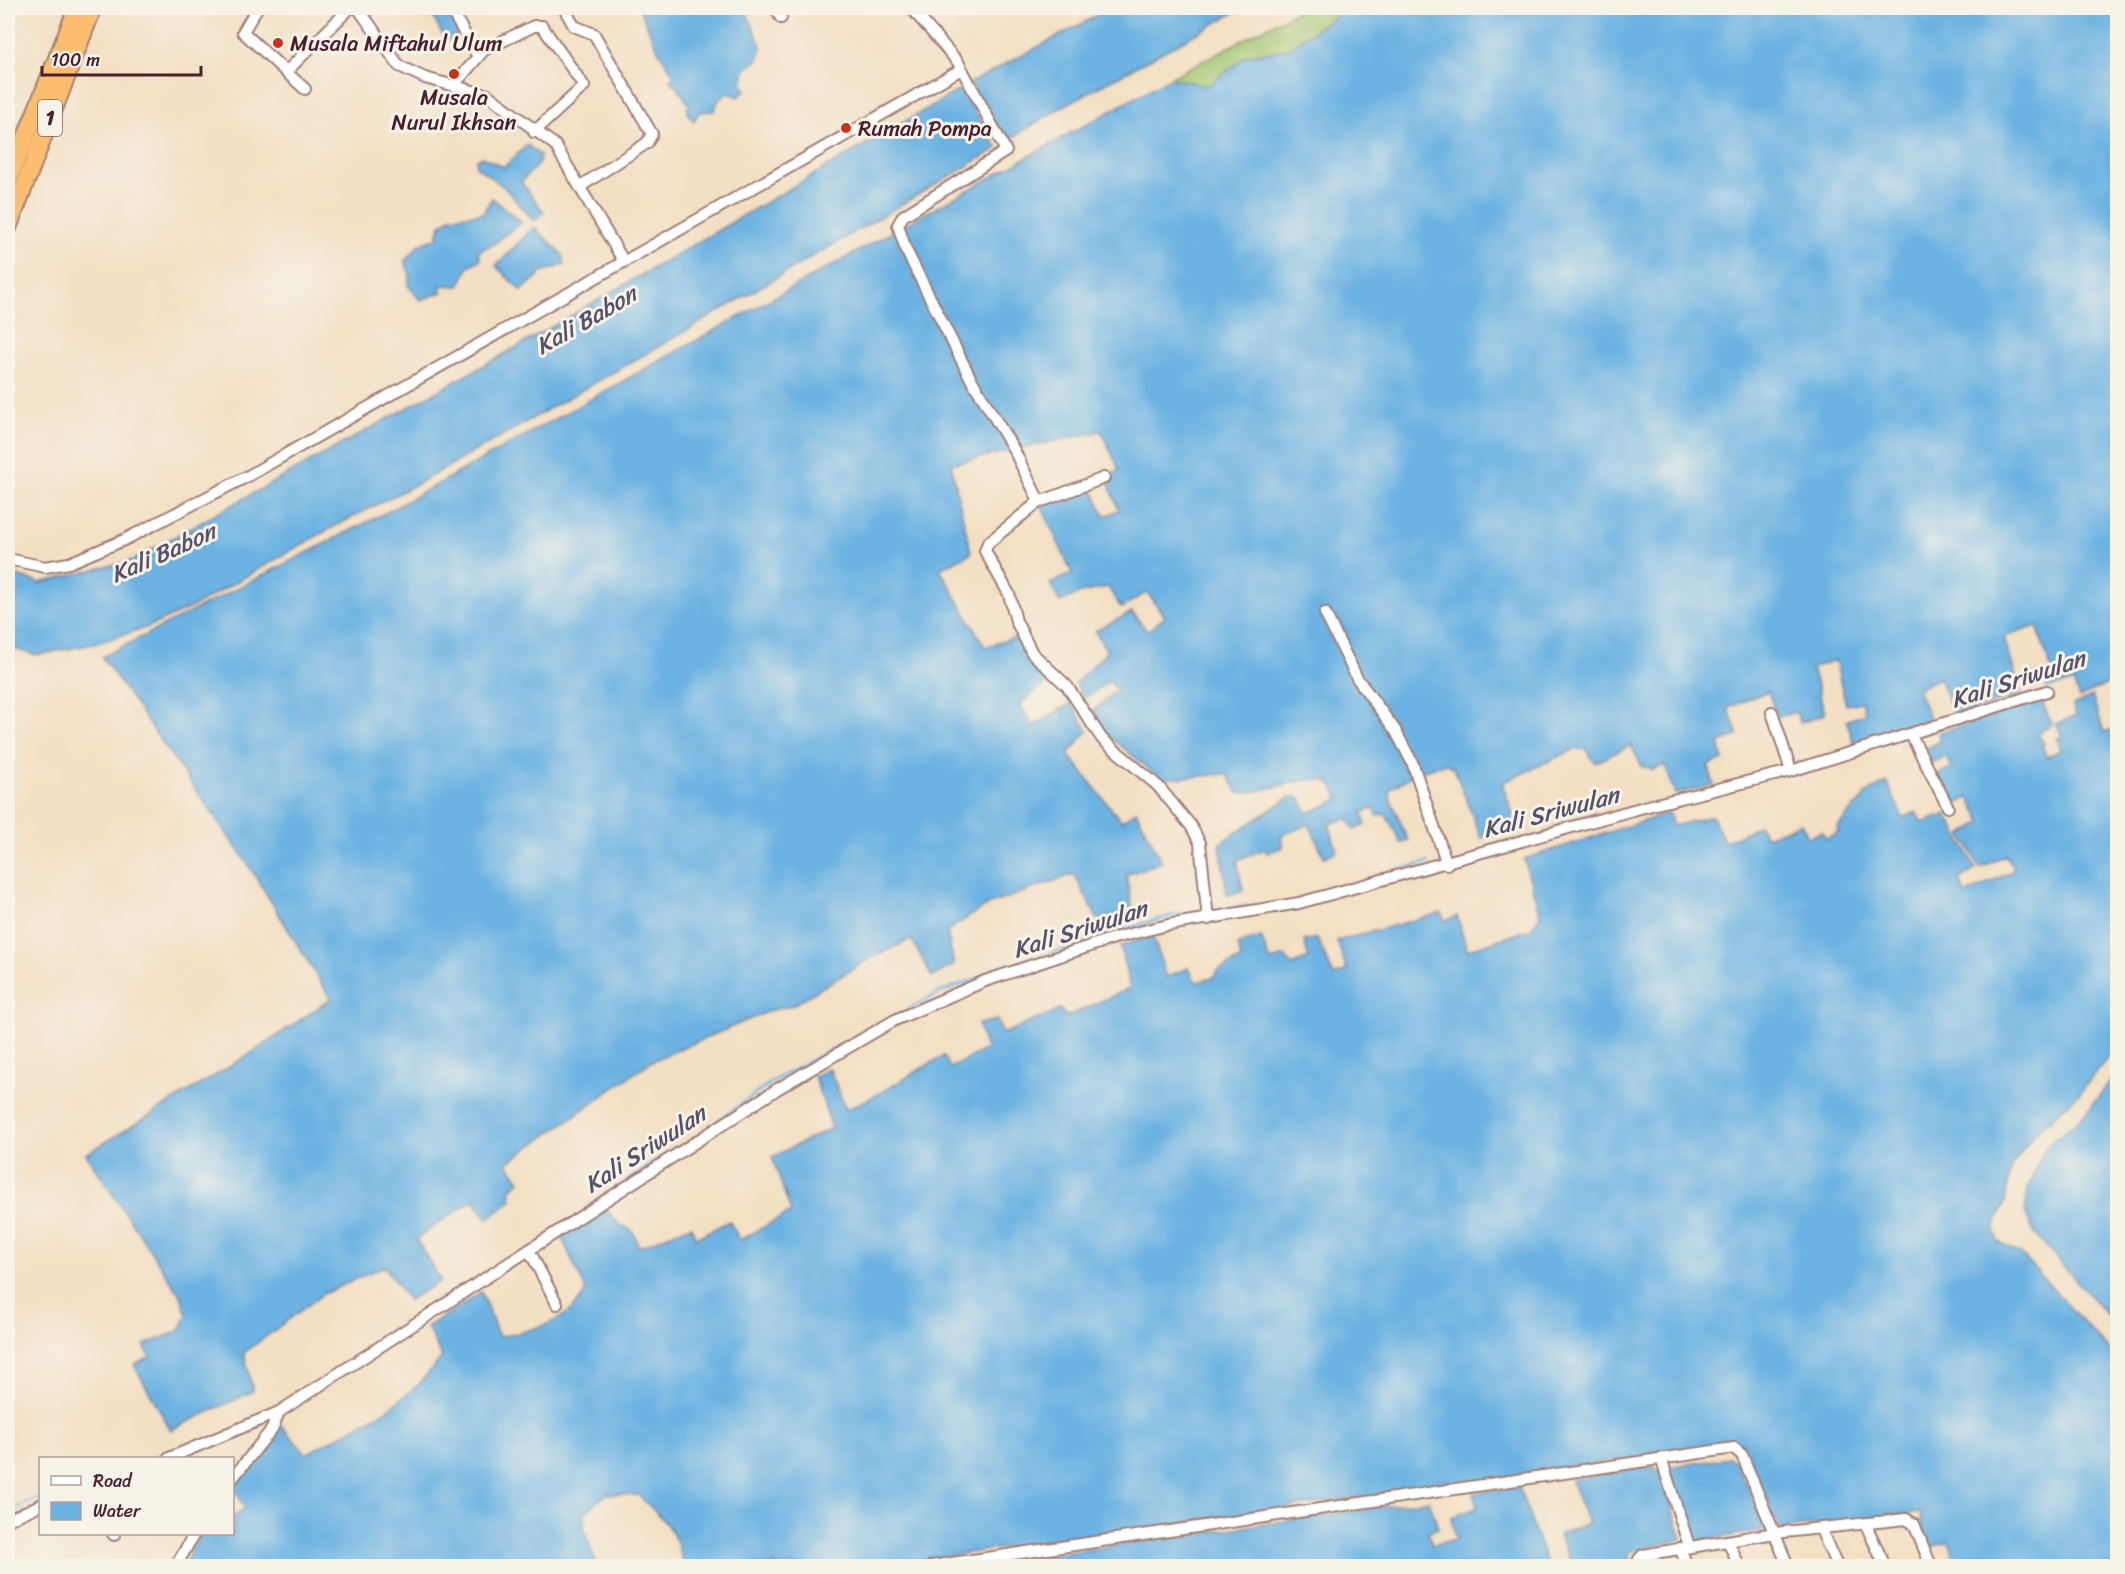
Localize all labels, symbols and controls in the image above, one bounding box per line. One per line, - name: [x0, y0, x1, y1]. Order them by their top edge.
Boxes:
- place label: Musala Miftahul Ulum: [290, 24, 502, 63]
- marker: Musala Miftahul Ulum: [271, 36, 285, 50]
- scale bar: [42, 39, 201, 77]
- text: 100 m: [51, 44, 100, 76]
- marker: Musala Nurul Ikhsan: [447, 67, 461, 81]
- place label: Musala Nurul Ikhsan: [392, 78, 516, 142]
- road number: 1: [38, 100, 62, 136]
- place label: Rumah Pompa: [858, 109, 992, 148]
- marker: Rumah Pompa: [839, 121, 853, 135]
- water label: Kali Babon: [527, 272, 647, 366]
- water label: Kali Babon: [103, 510, 225, 595]
- water label: Kali Sriwulan: [1945, 637, 2094, 720]
- water label: Kali Sriwulan: [1478, 773, 1627, 850]
- water label: Kali Sriwulan: [1007, 887, 1156, 970]
- water label: Kali Sriwulan: [575, 1092, 717, 1205]
- legend: [39, 1457, 234, 1535]
- text: Road: [93, 1465, 133, 1497]
- text: Water: [93, 1495, 142, 1527]

